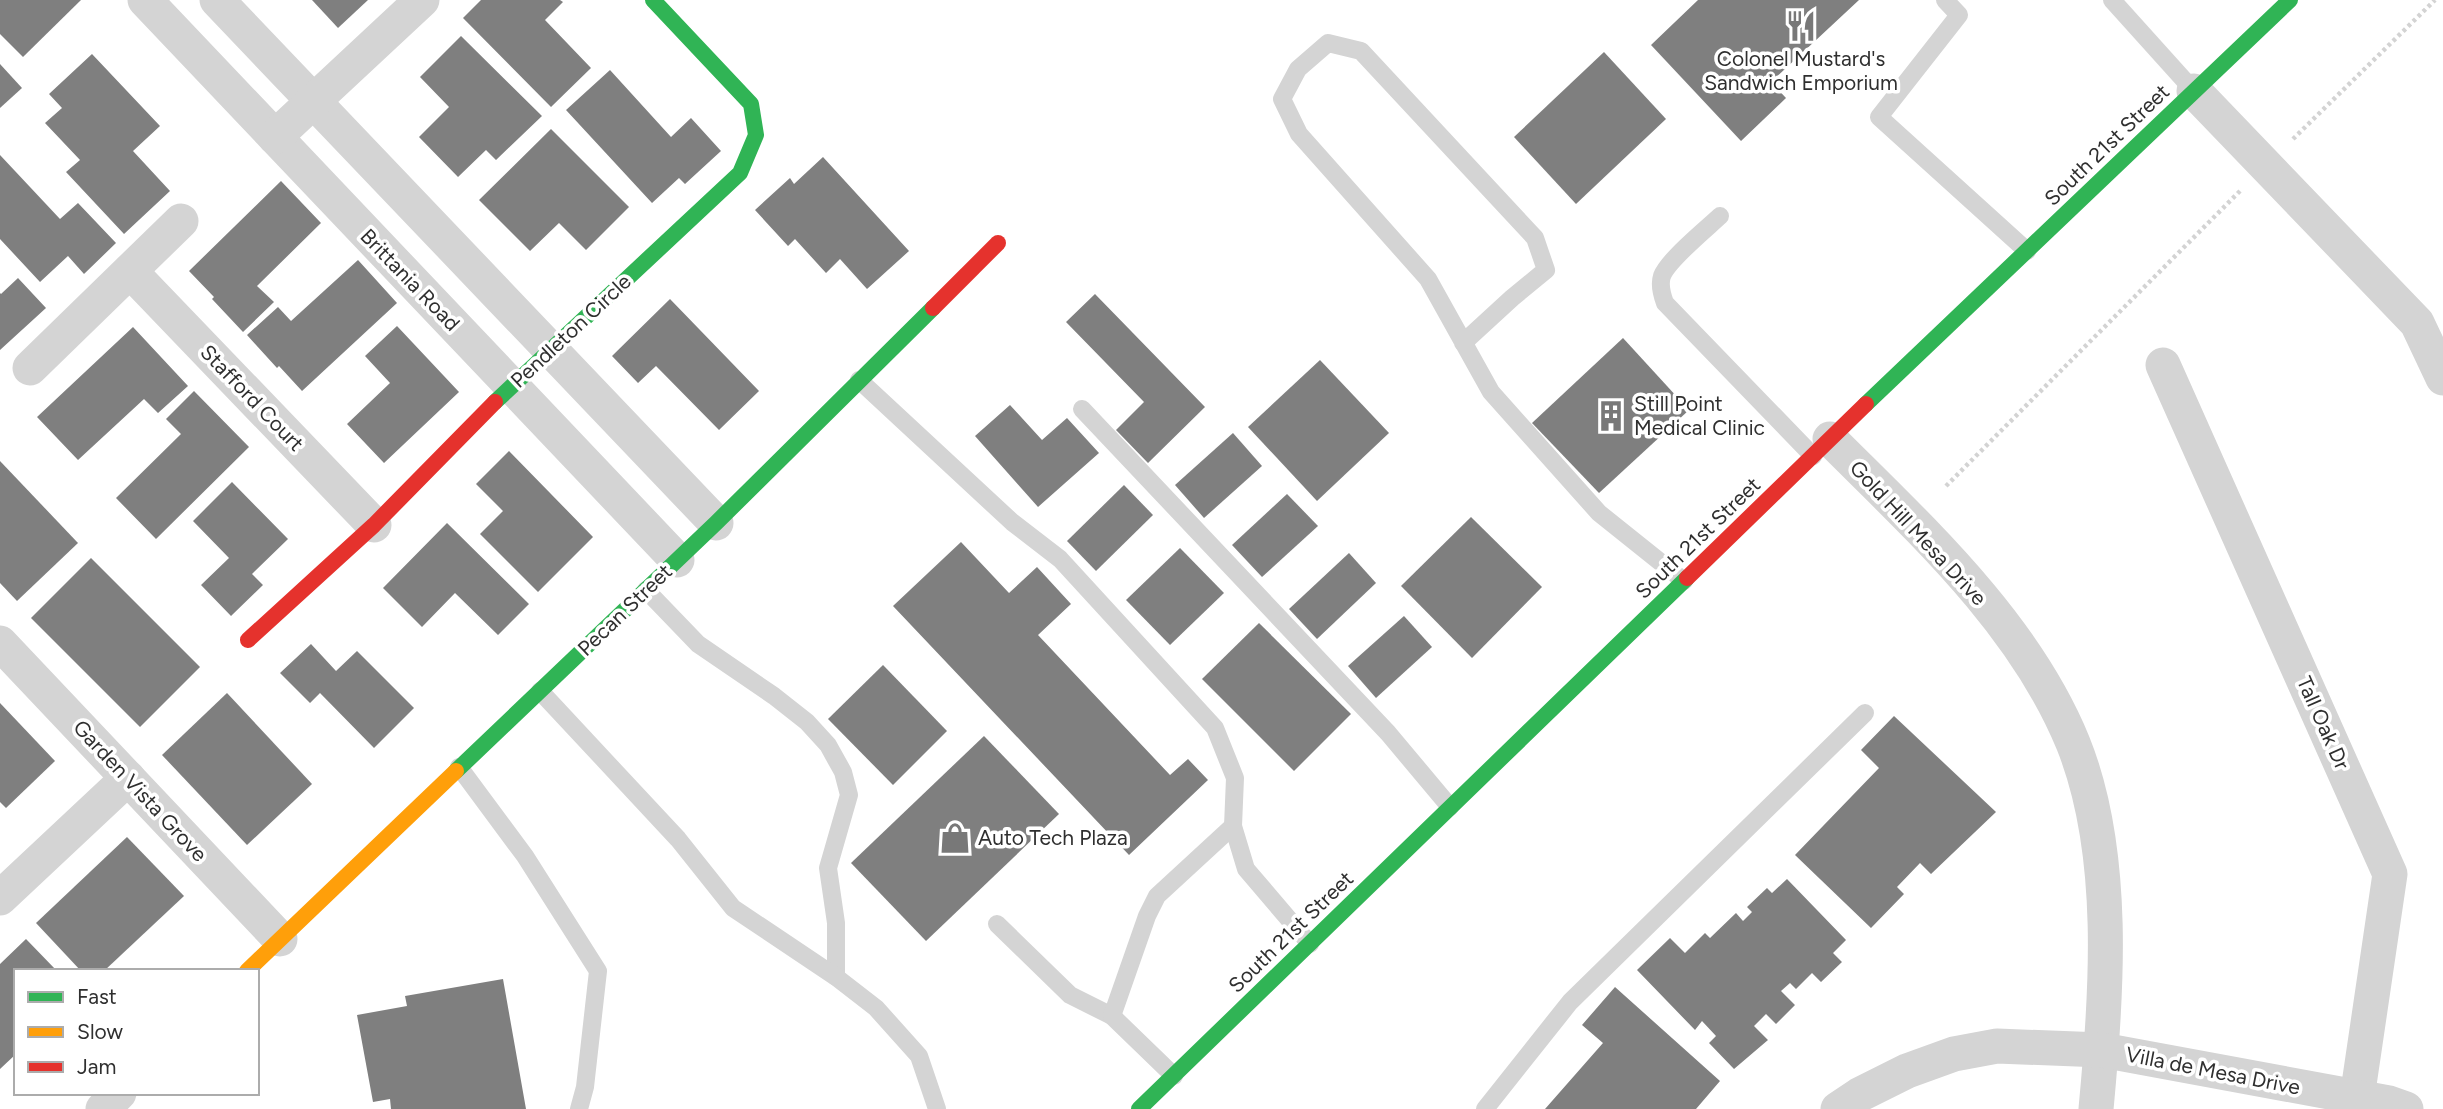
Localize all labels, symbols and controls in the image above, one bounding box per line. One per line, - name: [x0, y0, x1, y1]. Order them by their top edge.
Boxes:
- restaurant icon: Colonel Mustard's Sandwich Emporium: [1784, 9, 1818, 43]
- place label: Colonel Mustard's Sandwich Emporium: [1704, 46, 1898, 95]
- street label: South 21st Street: [2039, 79, 2174, 211]
- street label: Brittania Road: [355, 223, 465, 336]
- street label: Pendleton Circle: [505, 269, 636, 393]
- street label: Stafford Court: [196, 339, 309, 456]
- place label: Still Point Medical Clinic: [1634, 391, 1765, 440]
- building icon: Still Point Medical Clinic: [1594, 399, 1628, 433]
- street label: Gold Hill Mesa Drive: [1845, 455, 1992, 610]
- street label: South 21st Street: [1630, 472, 1765, 604]
- street label: Pecan Street: [572, 559, 677, 661]
- street label: Tall Oak Dr: [2292, 672, 2355, 773]
- street label: Garden Vista Grove: [68, 715, 212, 867]
- shop icon: Auto Tech Plaza: [938, 821, 972, 855]
- place label: Auto Tech Plaza: [978, 825, 1128, 850]
- street label: South 21st Street: [1223, 866, 1358, 998]
- legend: [14, 969, 259, 1095]
- text: Fast: [77, 984, 117, 1009]
- text: Slow: [77, 1019, 123, 1044]
- street label: Villa de Mesa Drive: [2124, 1041, 2302, 1100]
- text: Jam: [77, 1054, 116, 1079]

